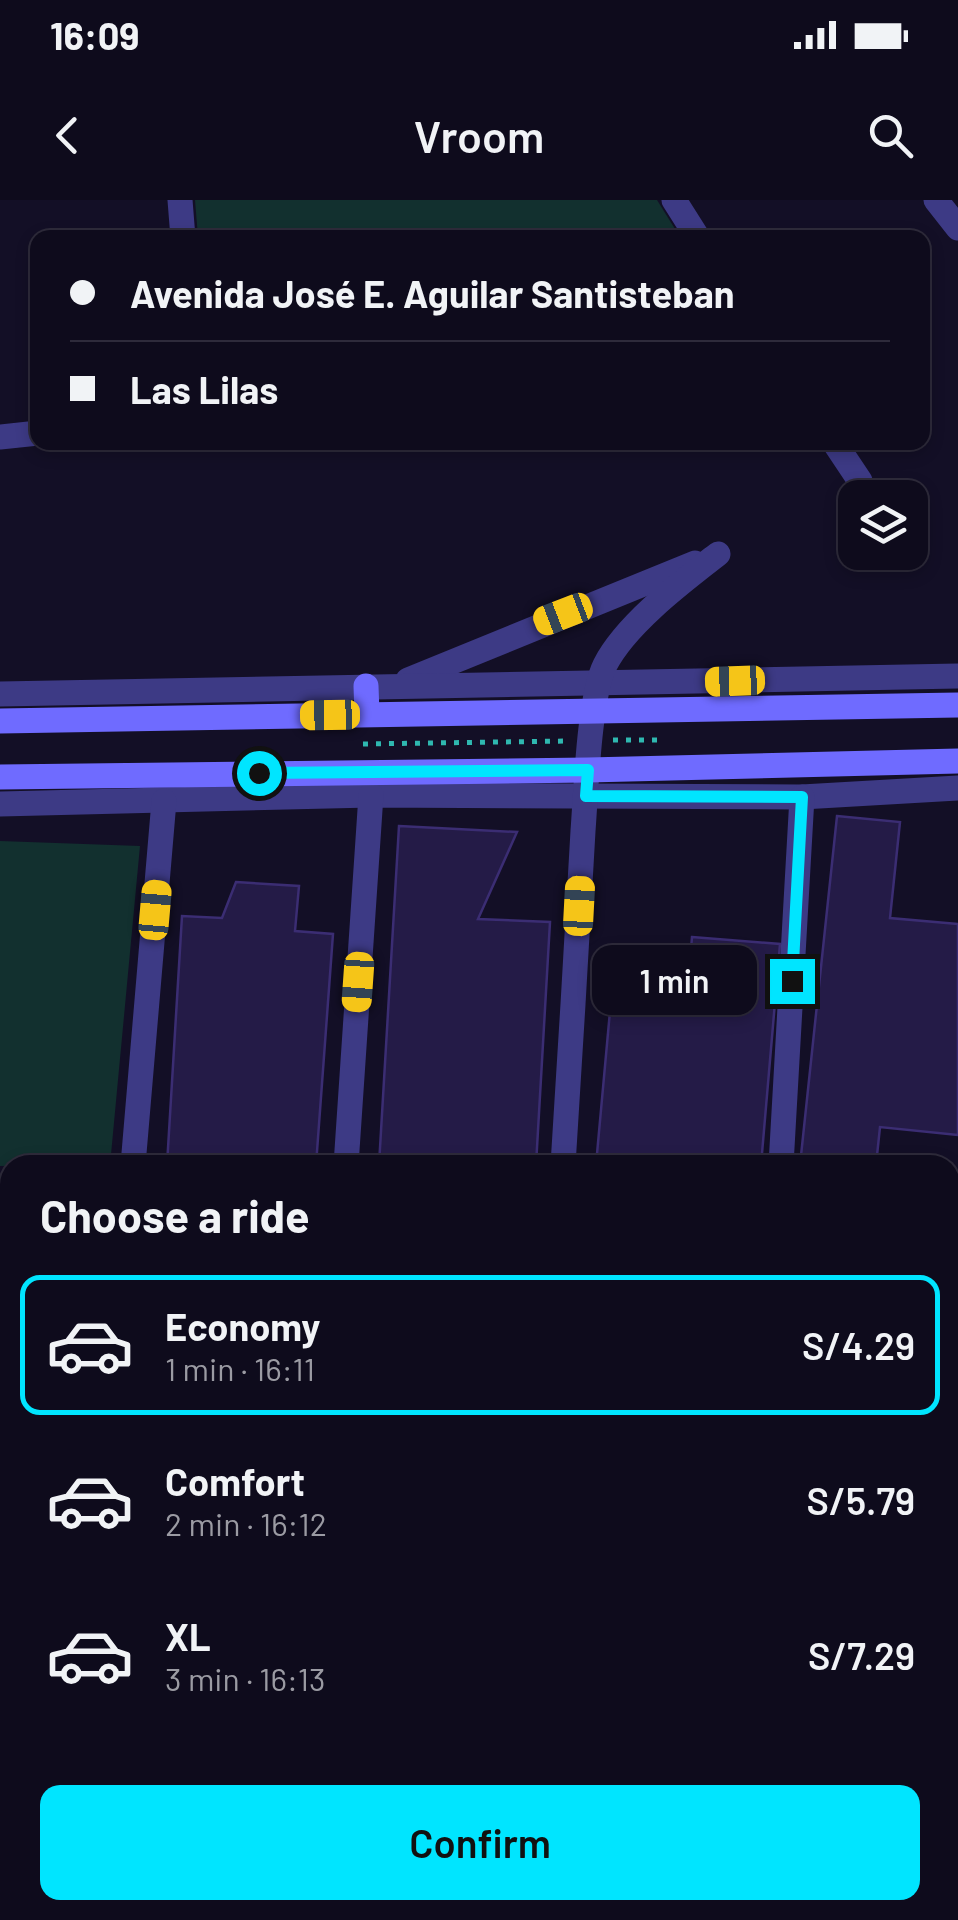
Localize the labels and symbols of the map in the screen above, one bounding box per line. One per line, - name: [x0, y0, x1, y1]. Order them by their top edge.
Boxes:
- car: [530, 589, 596, 639]
- car: [704, 665, 766, 697]
- car: [300, 699, 360, 731]
- route start: [237, 751, 282, 796]
- car: [562, 875, 596, 937]
- car: [137, 879, 173, 941]
- callout: 1 min: [592, 946, 757, 1016]
- car: [341, 951, 375, 1013]
- route end: [770, 959, 815, 1004]

